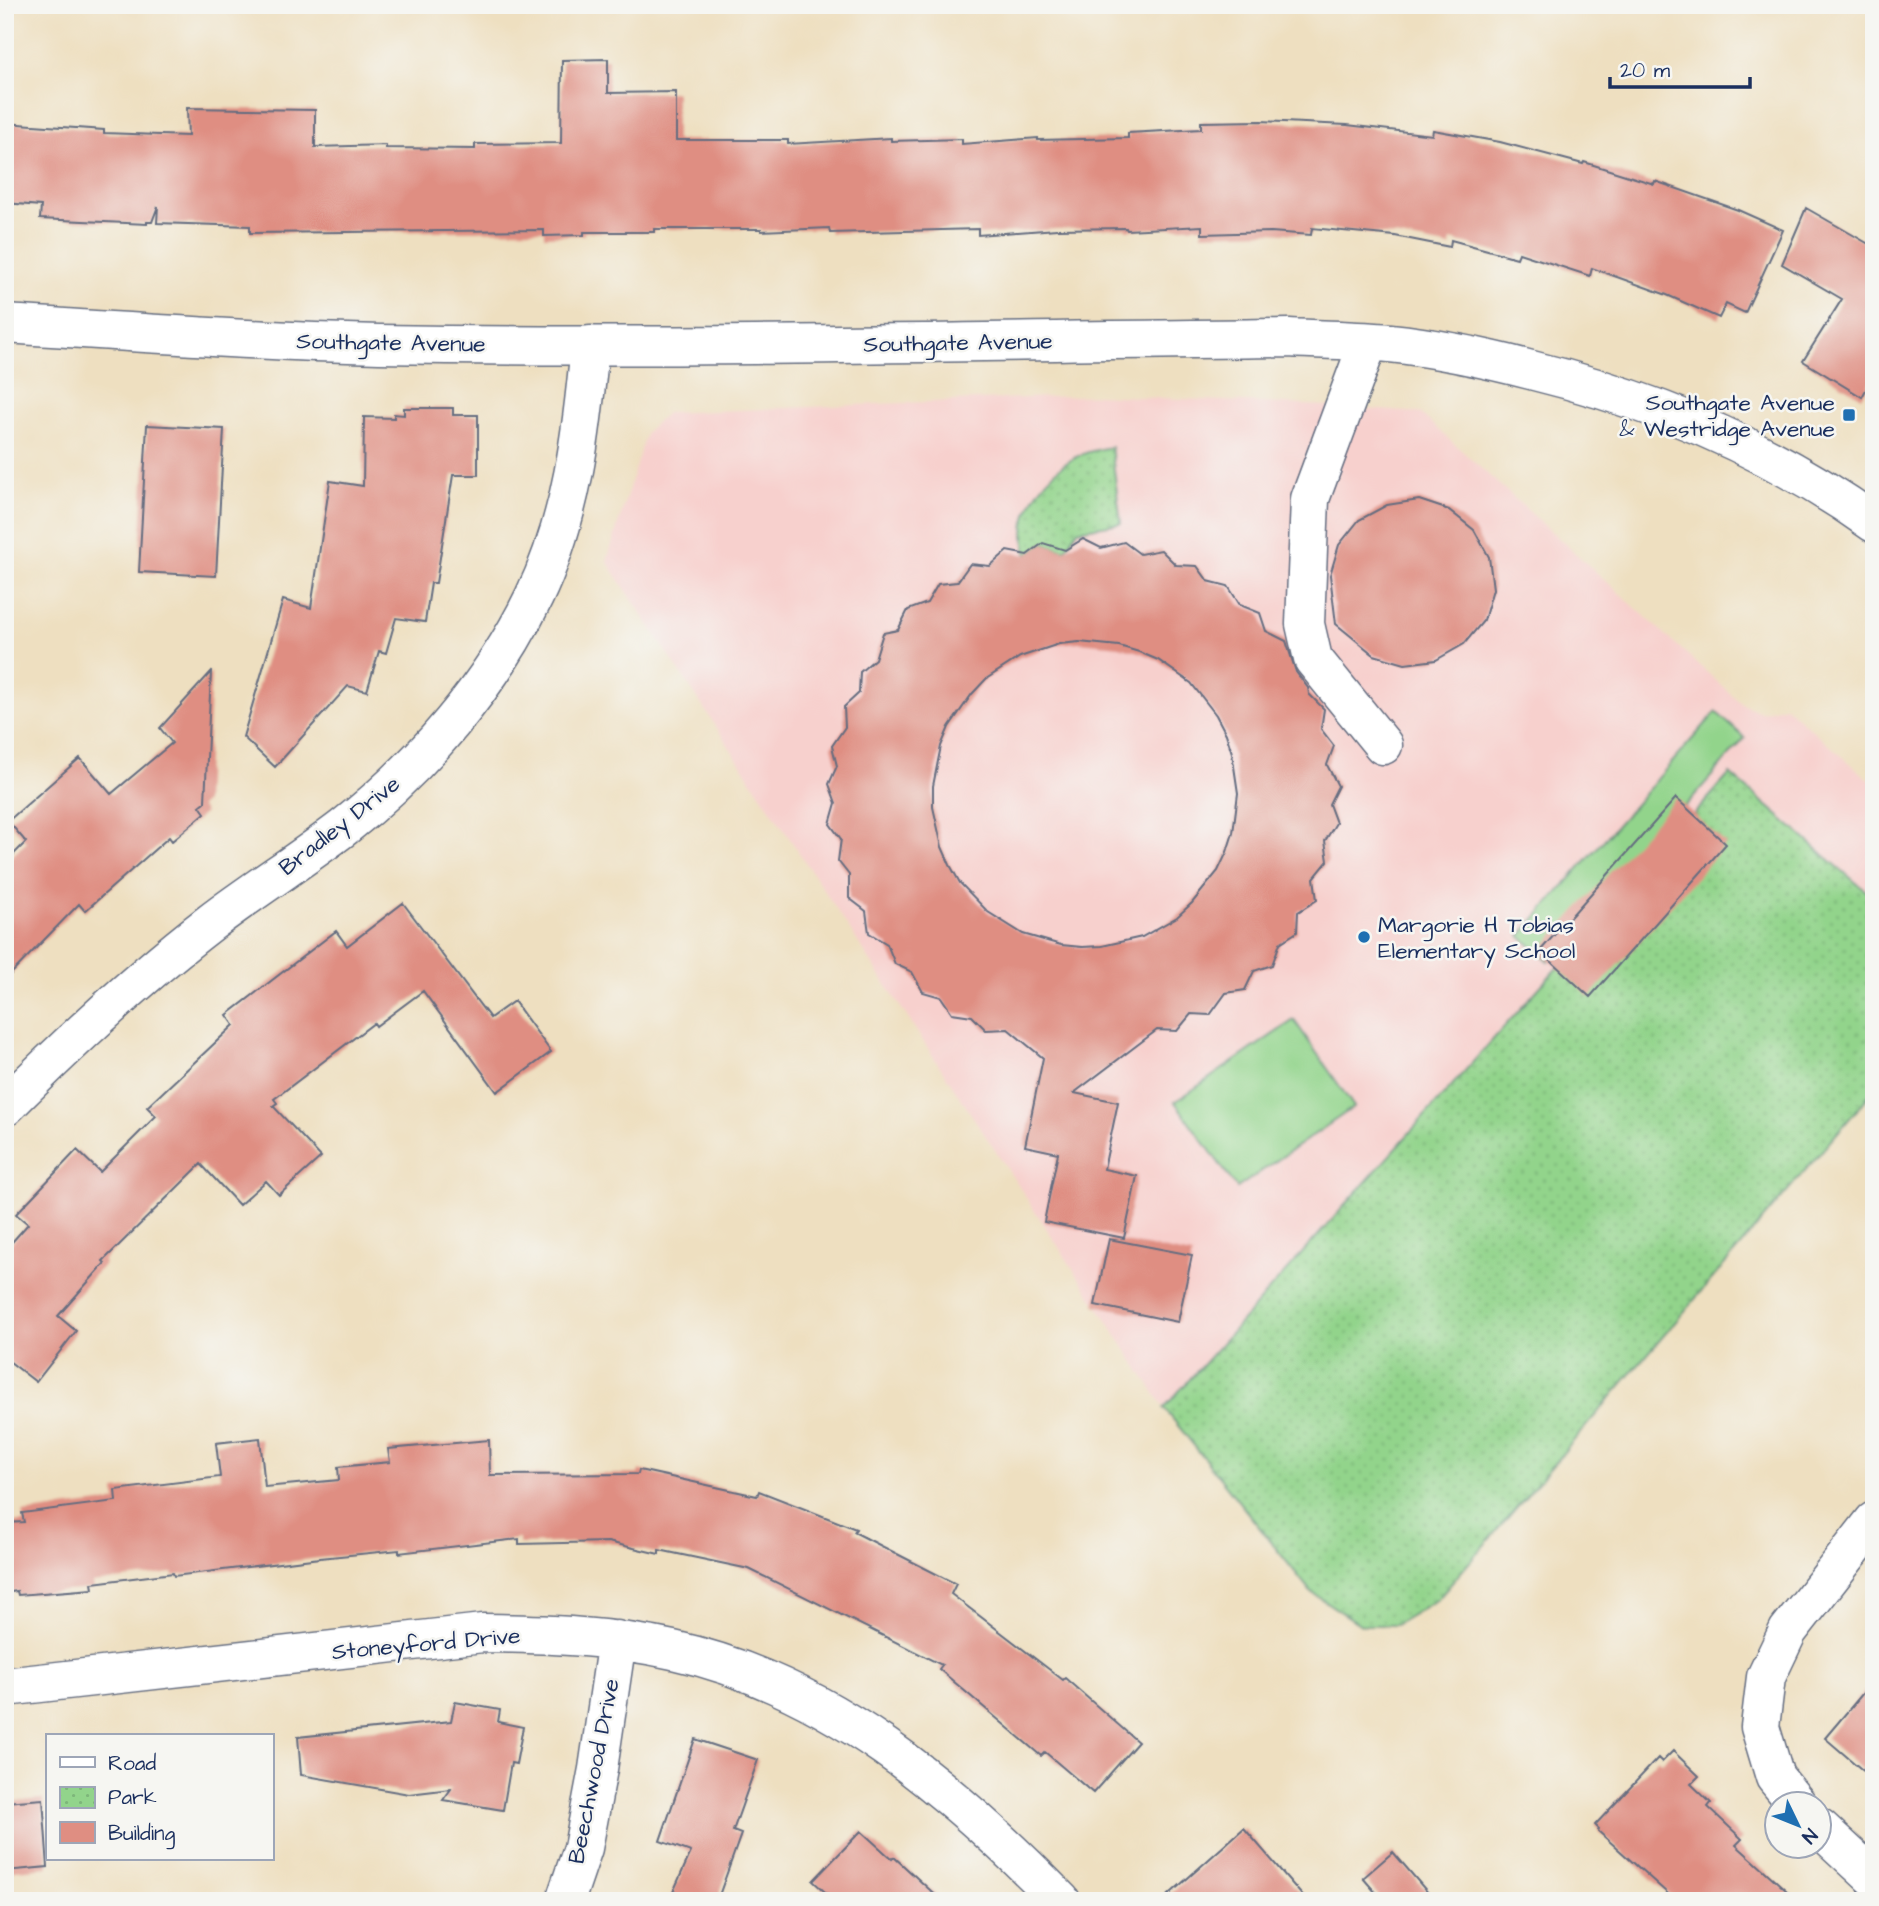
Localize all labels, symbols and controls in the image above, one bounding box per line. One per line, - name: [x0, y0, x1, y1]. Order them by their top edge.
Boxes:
- scale bar: [1610, 46, 1750, 90]
- text: 20 m: [1620, 56, 1671, 85]
- street label: Southgate Avenue: [296, 325, 486, 362]
- street label: Southgate Avenue: [863, 325, 1053, 362]
- place label: Southgate Avenue & Westridge Avenue: [1619, 387, 1835, 446]
- marker: Southgate Avenue & Westridge Avenue: [1841, 407, 1857, 423]
- street label: Bradley Drive: [272, 768, 408, 884]
- place label: Margorie H Tobias Elementary School: [1378, 909, 1575, 968]
- marker: Margorie H Tobias Elementary School: [1356, 929, 1372, 945]
- street label: Stoneyford Drive: [330, 1620, 522, 1669]
- street label: Beechwood Drive: [560, 1676, 628, 1867]
- legend: [46, 1734, 273, 1860]
- text: Road: [108, 1749, 156, 1778]
- text: Park: [108, 1783, 157, 1812]
- north arrow: [1764, 1790, 1834, 1860]
- text: Building: [108, 1819, 176, 1850]
- text: N: [1795, 1822, 1823, 1849]

